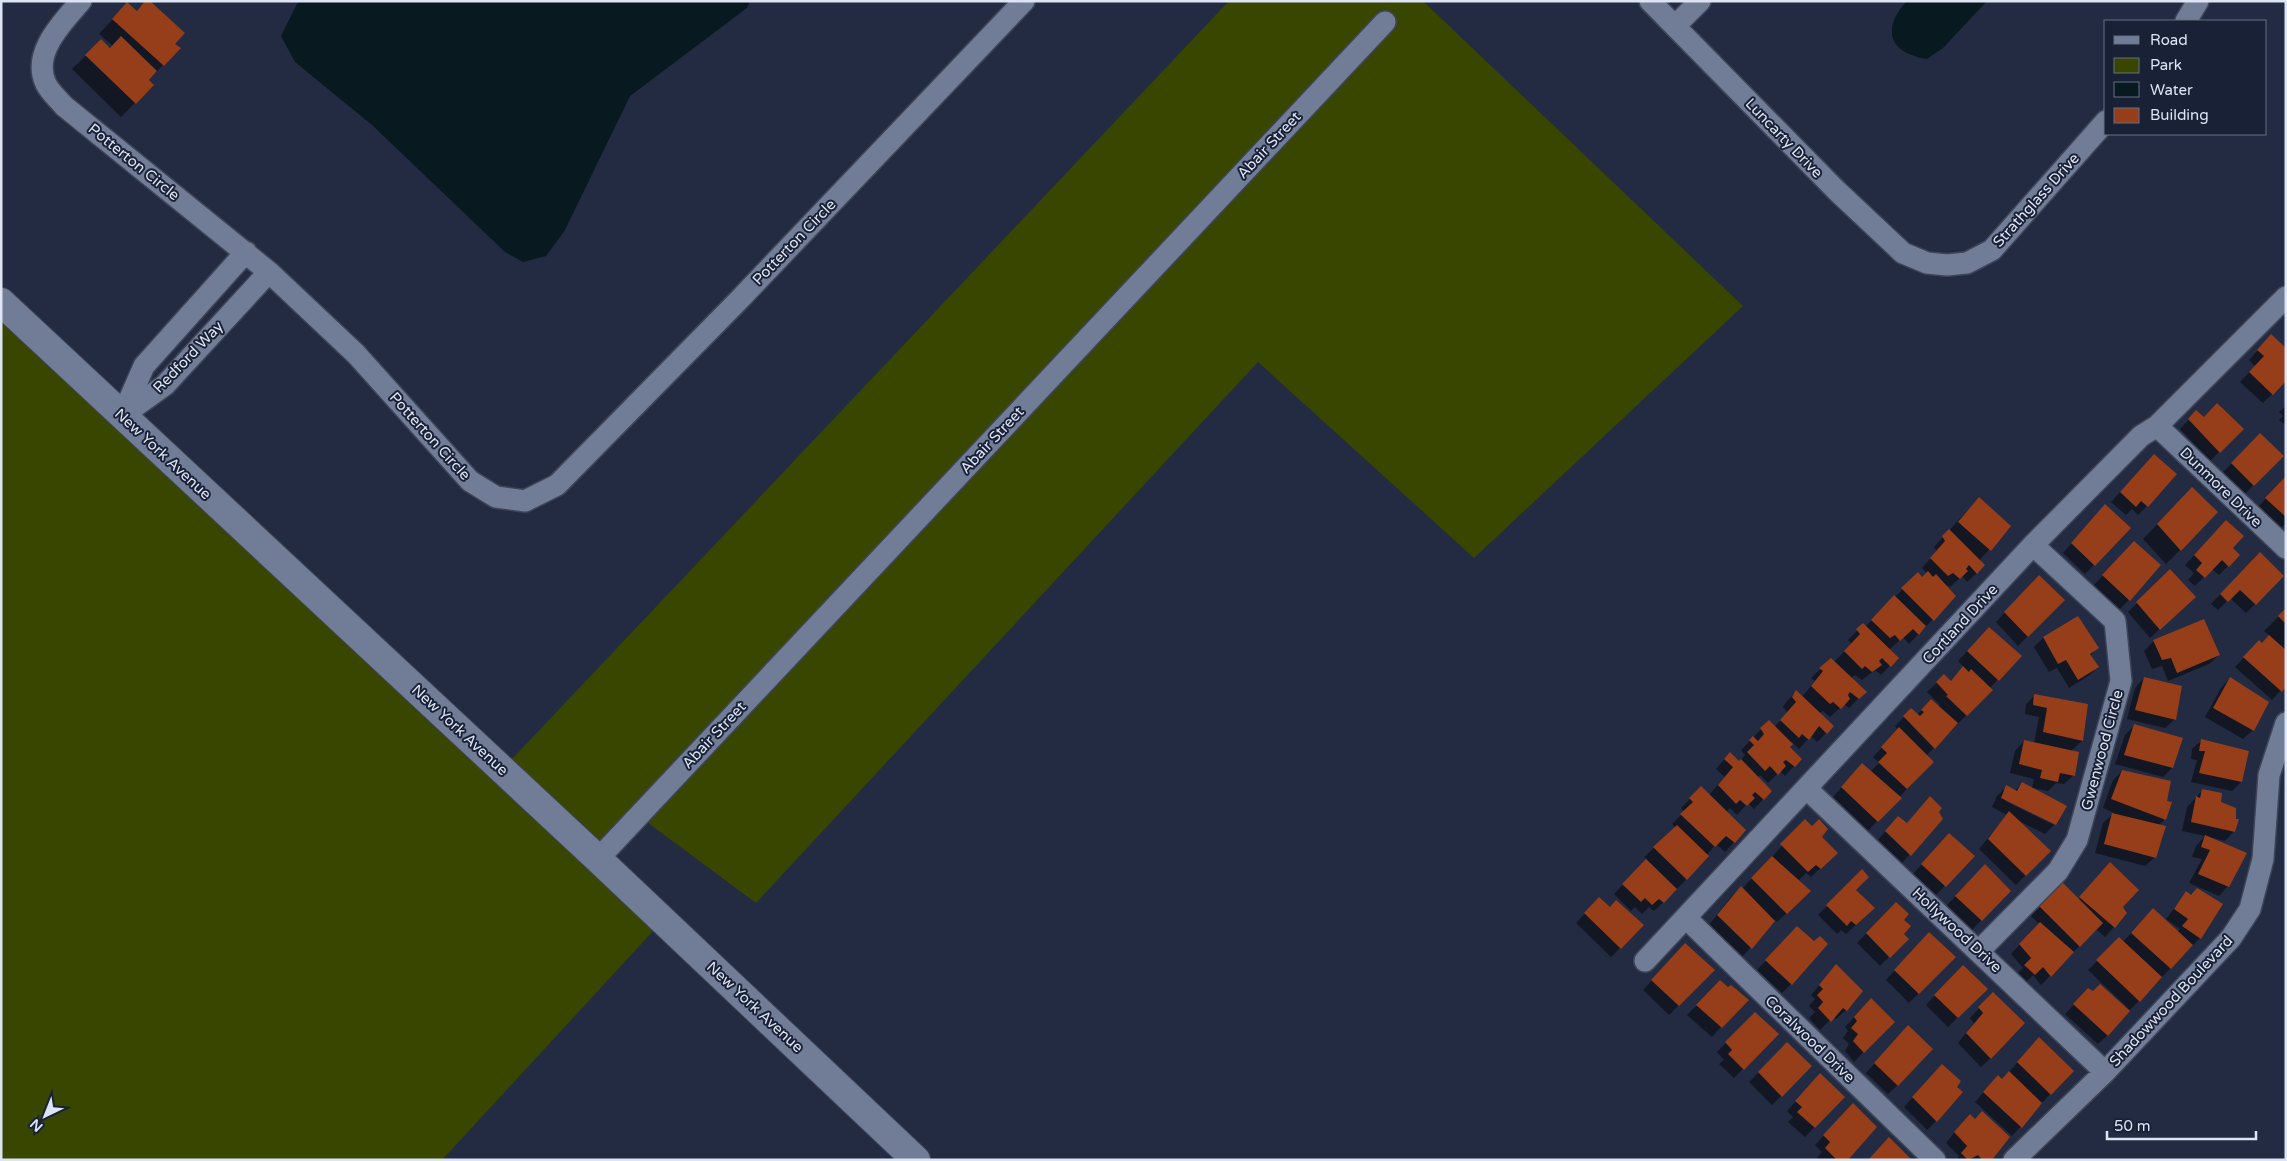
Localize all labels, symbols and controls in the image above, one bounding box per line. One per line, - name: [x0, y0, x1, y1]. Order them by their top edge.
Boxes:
- legend: [2104, 20, 2267, 135]
- text: Road: [2150, 31, 2188, 49]
- text: Park: [2150, 56, 2182, 74]
- text: Water: [2150, 81, 2193, 99]
- street label: Luncarty Drive: [1742, 94, 1826, 182]
- text: Building: [2150, 106, 2209, 124]
- street label: Abair Street: [1233, 107, 1305, 182]
- street label: Potterton Circle: [85, 120, 183, 204]
- street label: Strathglass Drive: [1989, 149, 2083, 251]
- street label: Potterton Circle: [749, 195, 839, 289]
- street label: Redford Way: [149, 317, 227, 397]
- street label: Potterton Circle: [386, 388, 474, 484]
- street label: Abair Street: [956, 402, 1028, 477]
- street label: New York Avenue: [111, 405, 215, 503]
- street label: Dunmore Drive: [2176, 443, 2266, 531]
- street label: Cortland Drive: [1918, 580, 2002, 668]
- street label: New York Avenue: [408, 681, 512, 779]
- street label: Gwenwood Circle: [2077, 688, 2127, 812]
- street label: Abair Street: [678, 697, 750, 772]
- street label: Hollywood Drive: [1908, 884, 2006, 976]
- street label: Shadowwood Boulevard: [2106, 932, 2236, 1070]
- street label: New York Avenue: [703, 958, 807, 1056]
- street label: Coralwood Drive: [1761, 992, 1859, 1086]
- north arrow: [20, 1091, 70, 1141]
- scale bar: [2107, 1108, 2256, 1140]
- text: N: [27, 1115, 46, 1135]
- text: 50 m: [2114, 1117, 2151, 1135]

